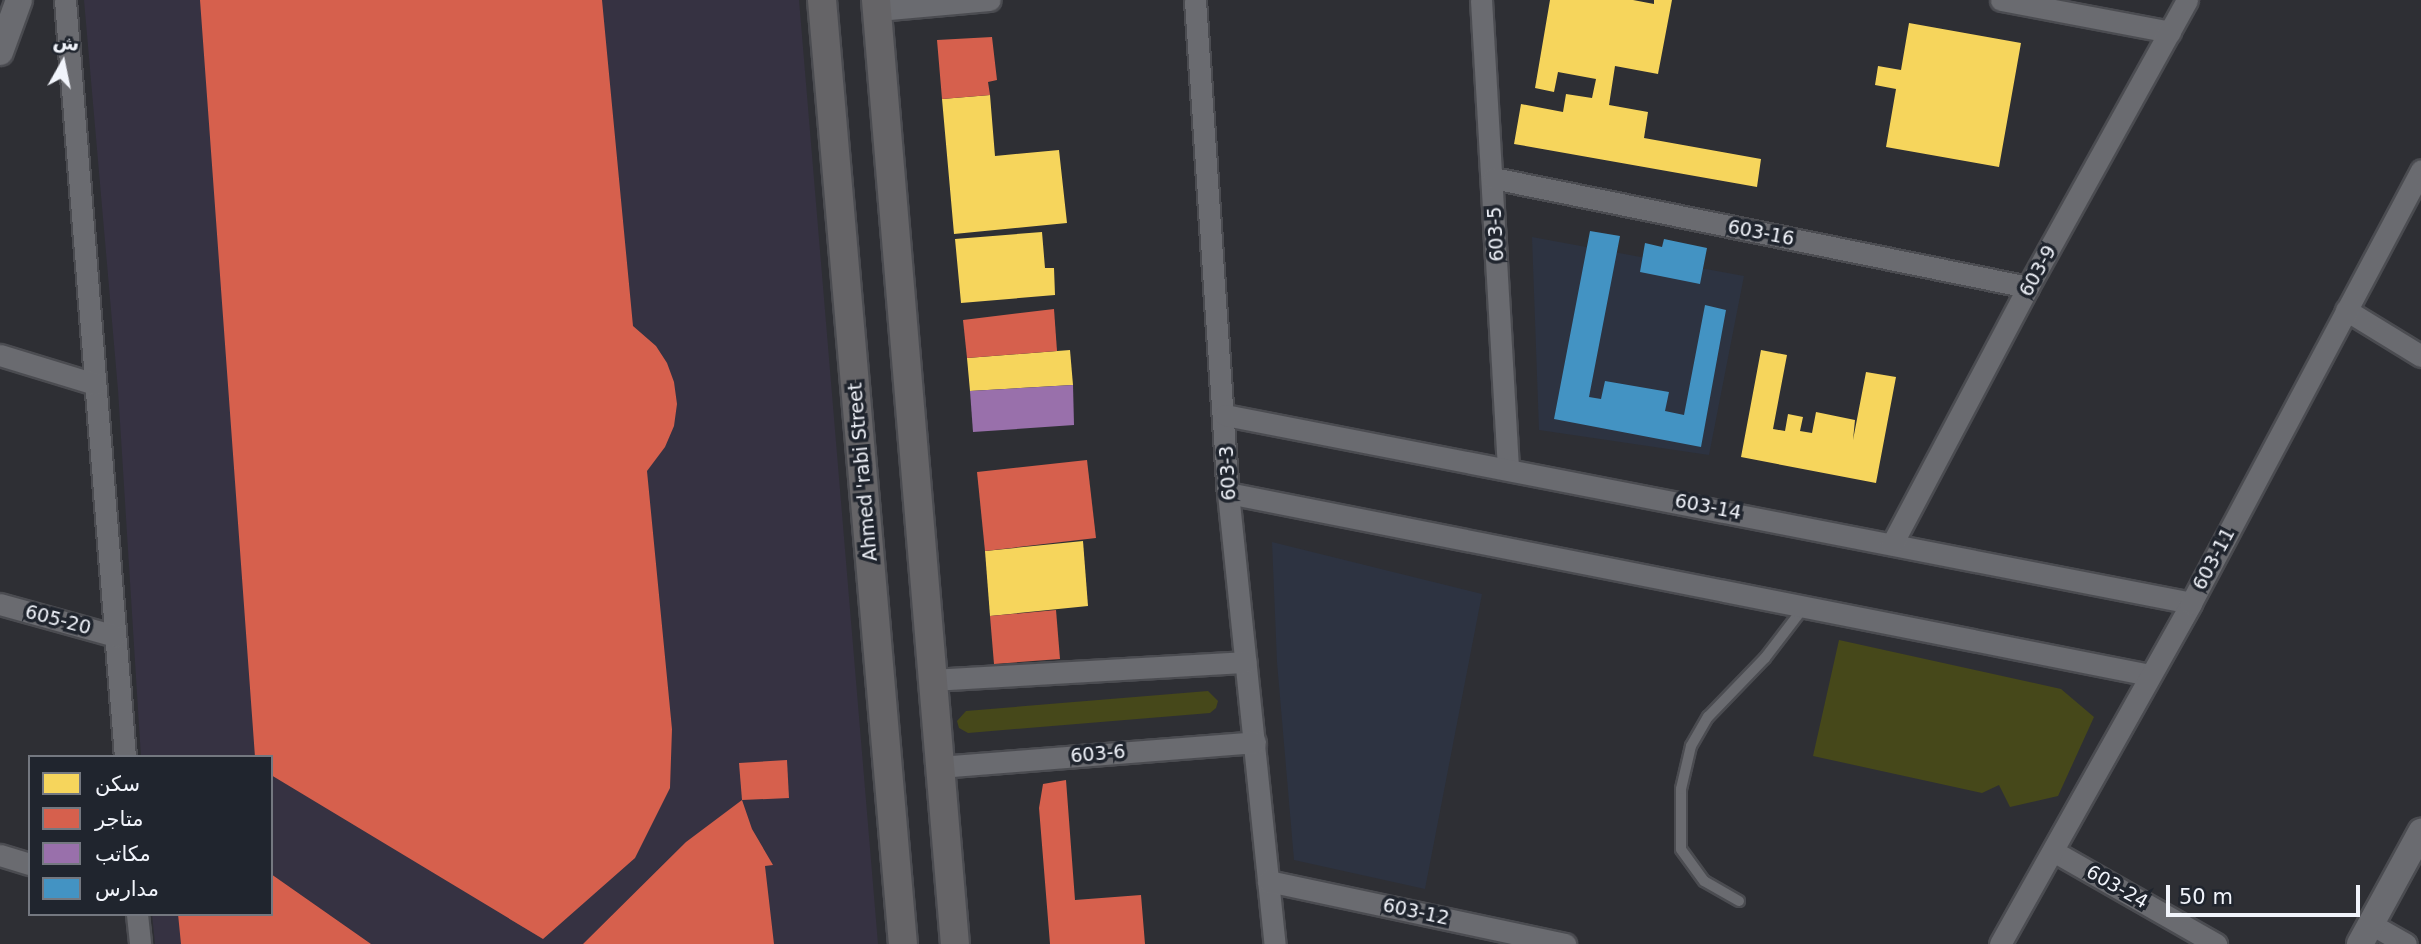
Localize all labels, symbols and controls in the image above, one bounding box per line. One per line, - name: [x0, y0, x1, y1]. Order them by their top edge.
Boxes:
- north arrow: [28, 28, 98, 98]
- text: ش: [52, 29, 81, 55]
- street label: 603-5: [1483, 206, 1509, 262]
- street label: 603-16: [1726, 215, 1796, 251]
- street label: 603-9: [2015, 241, 2061, 301]
- street label: Ahmed 'rabi Street: [844, 382, 882, 562]
- street label: 603-3: [1215, 445, 1241, 501]
- street label: 603-14: [1673, 489, 1743, 525]
- street label: 603-11: [2188, 524, 2240, 594]
- street label: 605-20: [23, 600, 93, 640]
- street label: 603-6: [1070, 740, 1126, 768]
- legend: [28, 755, 273, 916]
- text: سكن: [95, 772, 140, 796]
- text: متاجر: [95, 807, 144, 831]
- text: مكاتب: [95, 842, 151, 866]
- street label: 603-24: [2082, 860, 2152, 914]
- scale bar: [2169, 870, 2363, 914]
- text: مدارس: [95, 877, 159, 901]
- text: 50 m: [2179, 885, 2233, 909]
- street label: 603-12: [1381, 894, 1451, 930]

